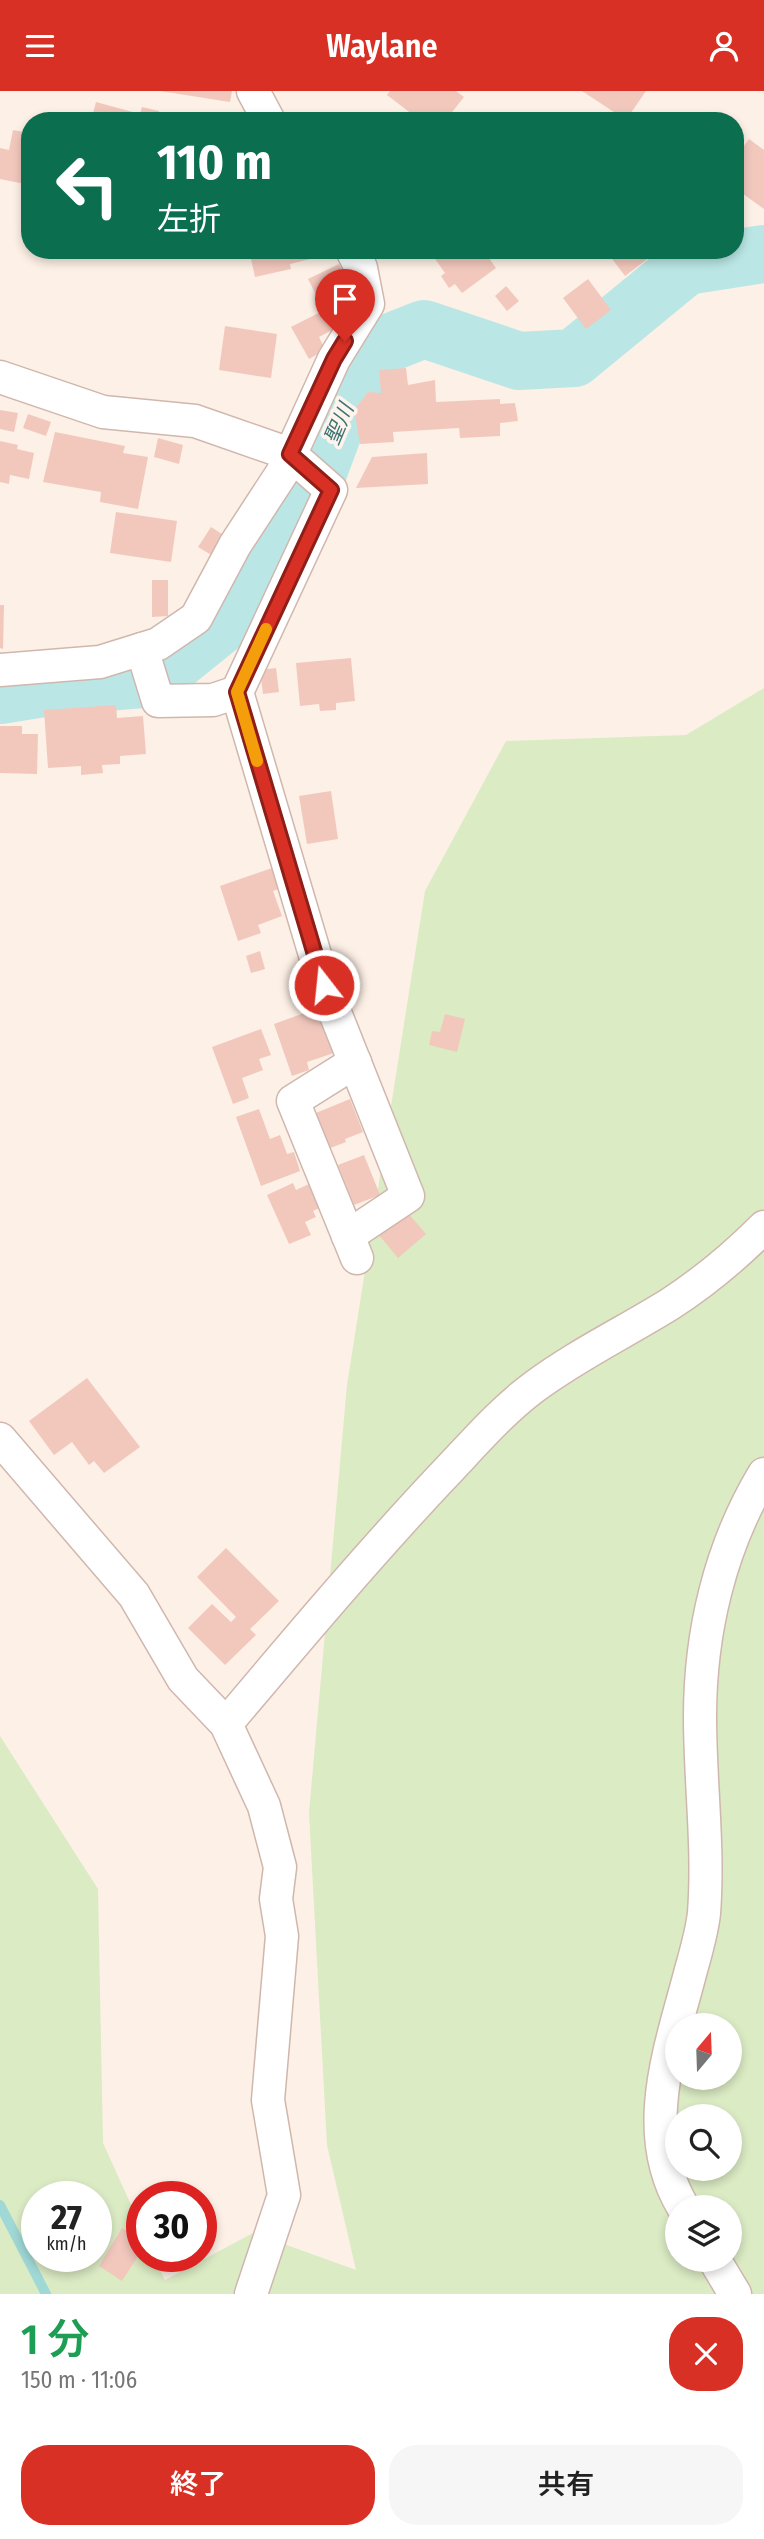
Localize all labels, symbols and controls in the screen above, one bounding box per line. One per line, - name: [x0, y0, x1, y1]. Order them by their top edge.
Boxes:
- icon: menu: [21, 27, 59, 65]
- text: Waylane: [326, 27, 438, 65]
- icon: person: [705, 27, 743, 65]
- text: 110 m: [157, 133, 272, 192]
- icon: left: [42, 140, 133, 231]
- text: 左折: [157, 200, 221, 238]
- pin: [315, 269, 375, 341]
- icon: arrive: [326, 280, 364, 318]
- water label: 聖川: [319, 398, 360, 448]
- position arrow: [287, 948, 361, 1022]
- north arrow: [665, 2013, 742, 2089]
- map controls: [665, 2013, 742, 2272]
- button: search: [665, 2104, 742, 2181]
- speed limit sign: 30: [126, 2181, 217, 2272]
- button: layers: [665, 2195, 742, 2272]
- text: 27: [51, 2196, 82, 2238]
- text: km/h: [46, 2233, 87, 2255]
- text: 1 分: [21, 2315, 90, 2365]
- button: close: [669, 2317, 743, 2391]
- text: 150 m · 11:06: [21, 2366, 137, 2394]
- button: 終了: [21, 2445, 375, 2525]
- button: 共有: [389, 2445, 743, 2525]

